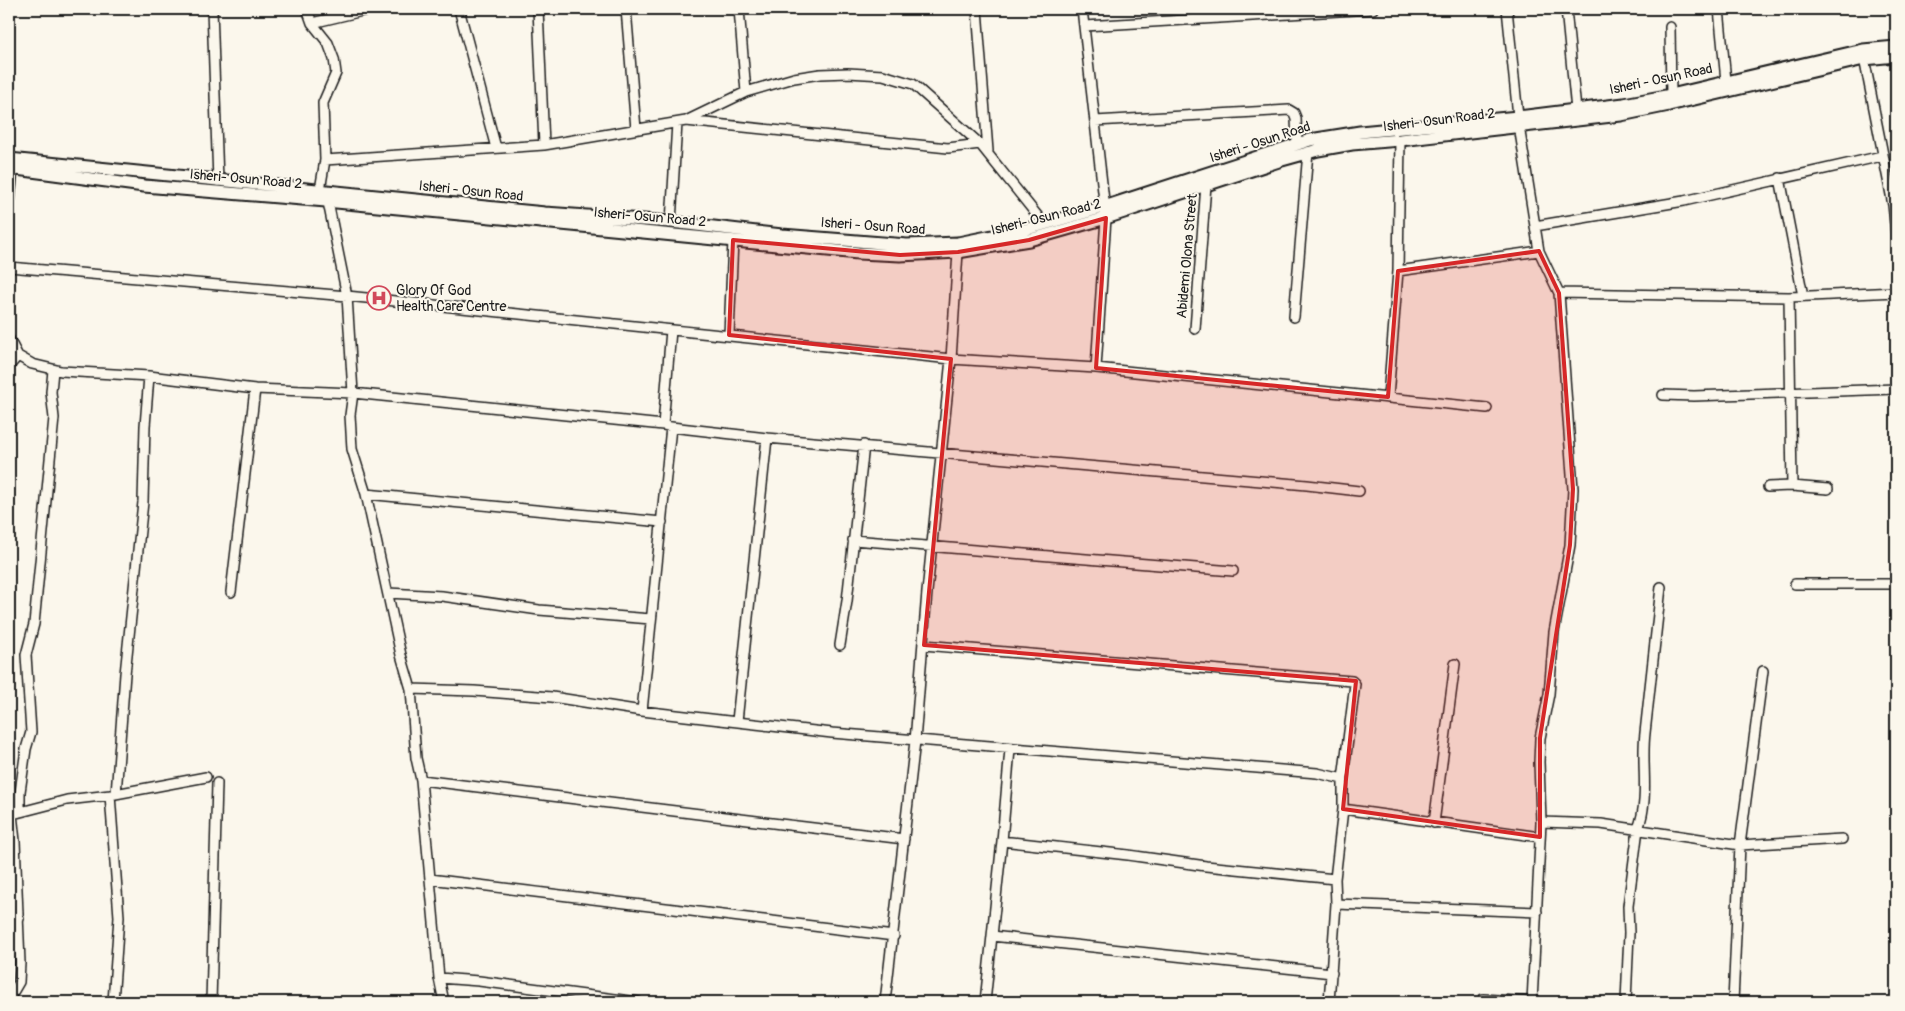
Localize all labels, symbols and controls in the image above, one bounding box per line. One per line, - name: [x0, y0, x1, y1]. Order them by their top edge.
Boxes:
- street label: Isheri - Osun Road: [1608, 60, 1714, 98]
- street label: Isheri- Osun Road 2: [1382, 105, 1496, 135]
- street label: Isheri - Osun Road: [1207, 118, 1313, 166]
- street label: Isheri- Osun Road 2: [189, 166, 303, 192]
- street label: Isheri - Osun Road: [418, 177, 524, 205]
- street label: Abidemi Olona Street: [1173, 193, 1201, 319]
- street label: Isheri- Osun Road 2: [989, 195, 1103, 239]
- street label: Isheri- Osun Road 2: [593, 204, 707, 230]
- street label: Isheri - Osun Road: [820, 214, 926, 238]
- place label: Glory Of God Health Care Centre: [396, 282, 507, 315]
- hospital icon: Glory Of God Health Care Centre: [366, 285, 392, 311]

